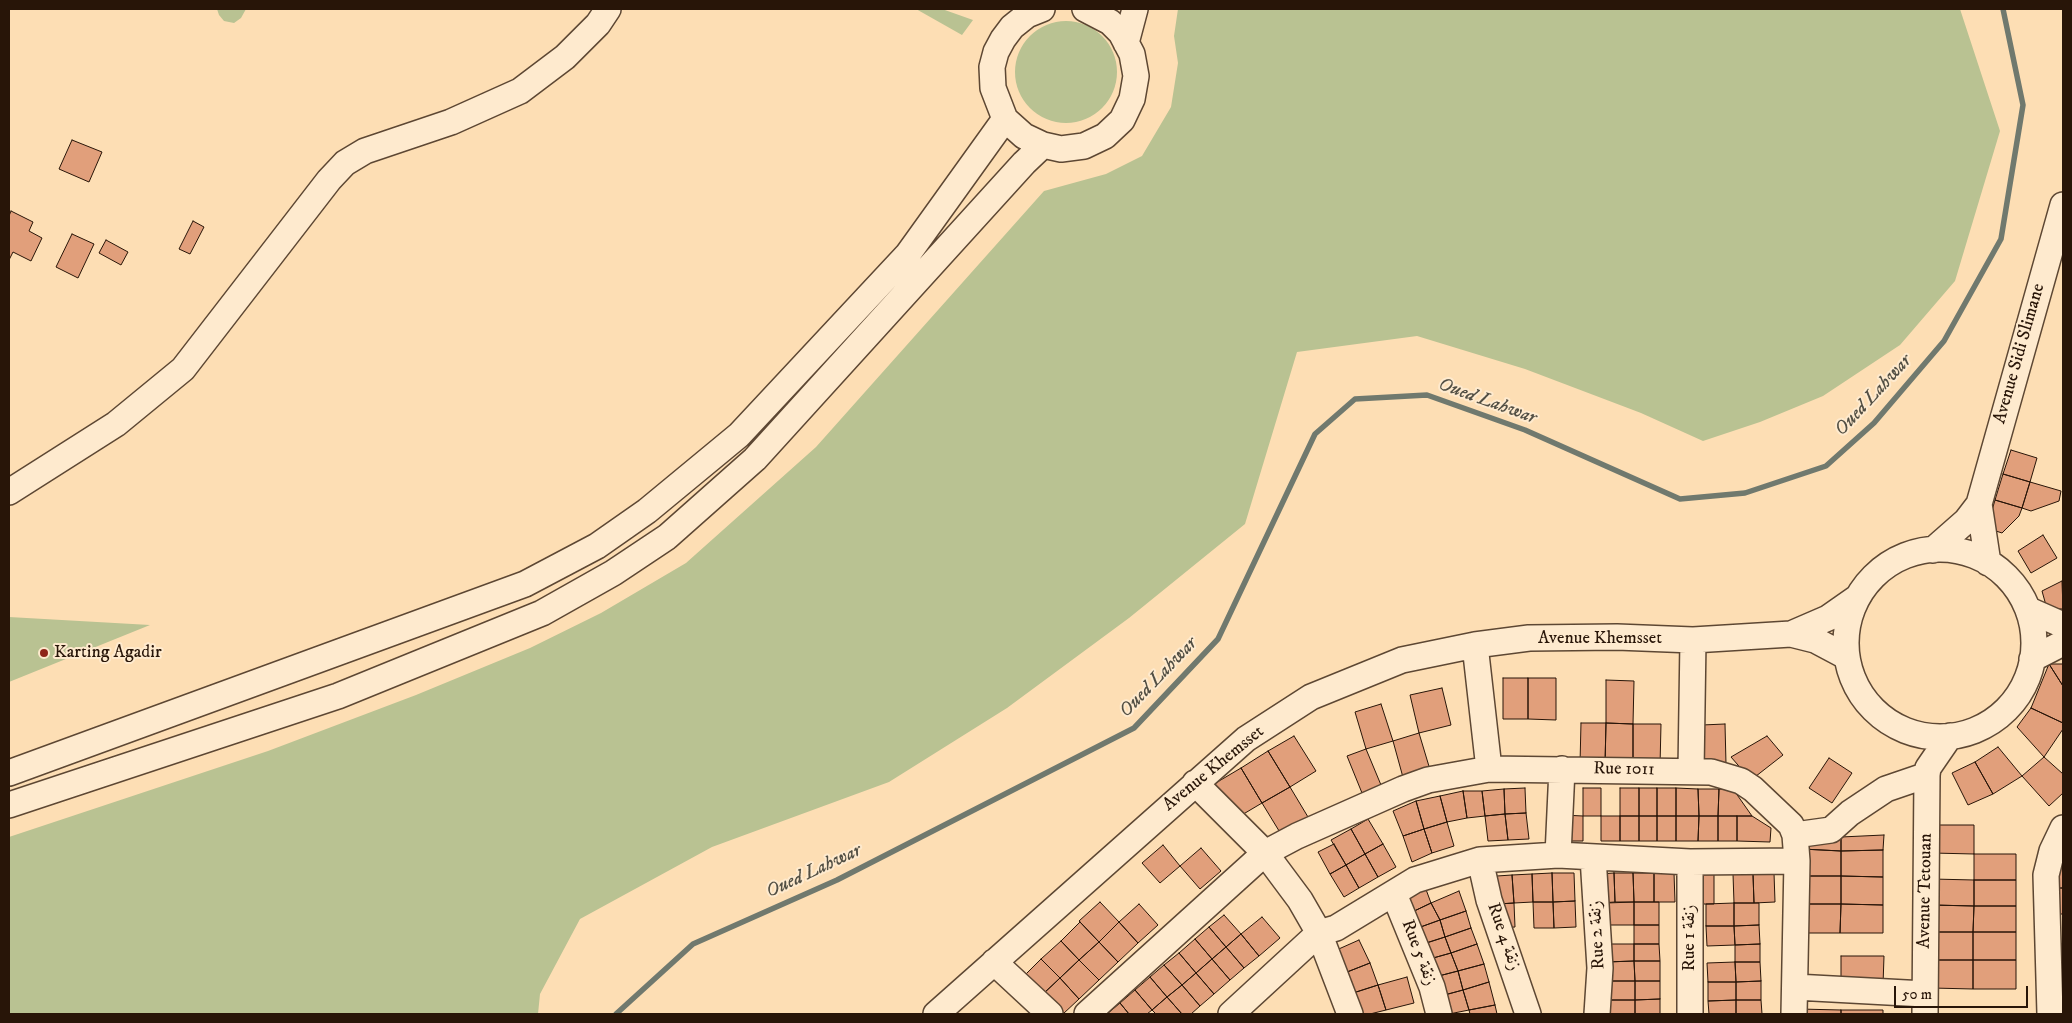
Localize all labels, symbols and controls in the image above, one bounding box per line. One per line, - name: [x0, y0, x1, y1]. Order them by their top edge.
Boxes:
- street label: Avenue Sidi Slimane: [1990, 281, 2050, 427]
- water label: Oued Lahwar: [1831, 351, 1917, 441]
- water label: Oued Lahwar: [1435, 374, 1539, 430]
- street label: Avenue Khemsset: [1538, 628, 1662, 650]
- water label: Oued Lahwar: [1115, 633, 1203, 723]
- place label: Karting Agadir: [54, 642, 162, 664]
- marker: Karting Agadir: [38, 647, 50, 659]
- street label: Avenue Khemsset: [1159, 722, 1269, 816]
- street label: Rue 1011: [1593, 759, 1655, 781]
- street label: Avenue Tetouan: [1914, 833, 1938, 949]
- water label: Oued Lahwar: [763, 840, 865, 904]
- street label: Rue 4 زنقة: [1481, 900, 1525, 974]
- street label: Rue 2 زنقة: [1585, 900, 1611, 970]
- street label: Rue 1 زنقة: [1679, 905, 1701, 971]
- street label: Rue 5 زنقة: [1396, 917, 1440, 989]
- scale bar: [1897, 976, 2031, 1008]
- text: 50 m: [1902, 985, 1932, 1004]

